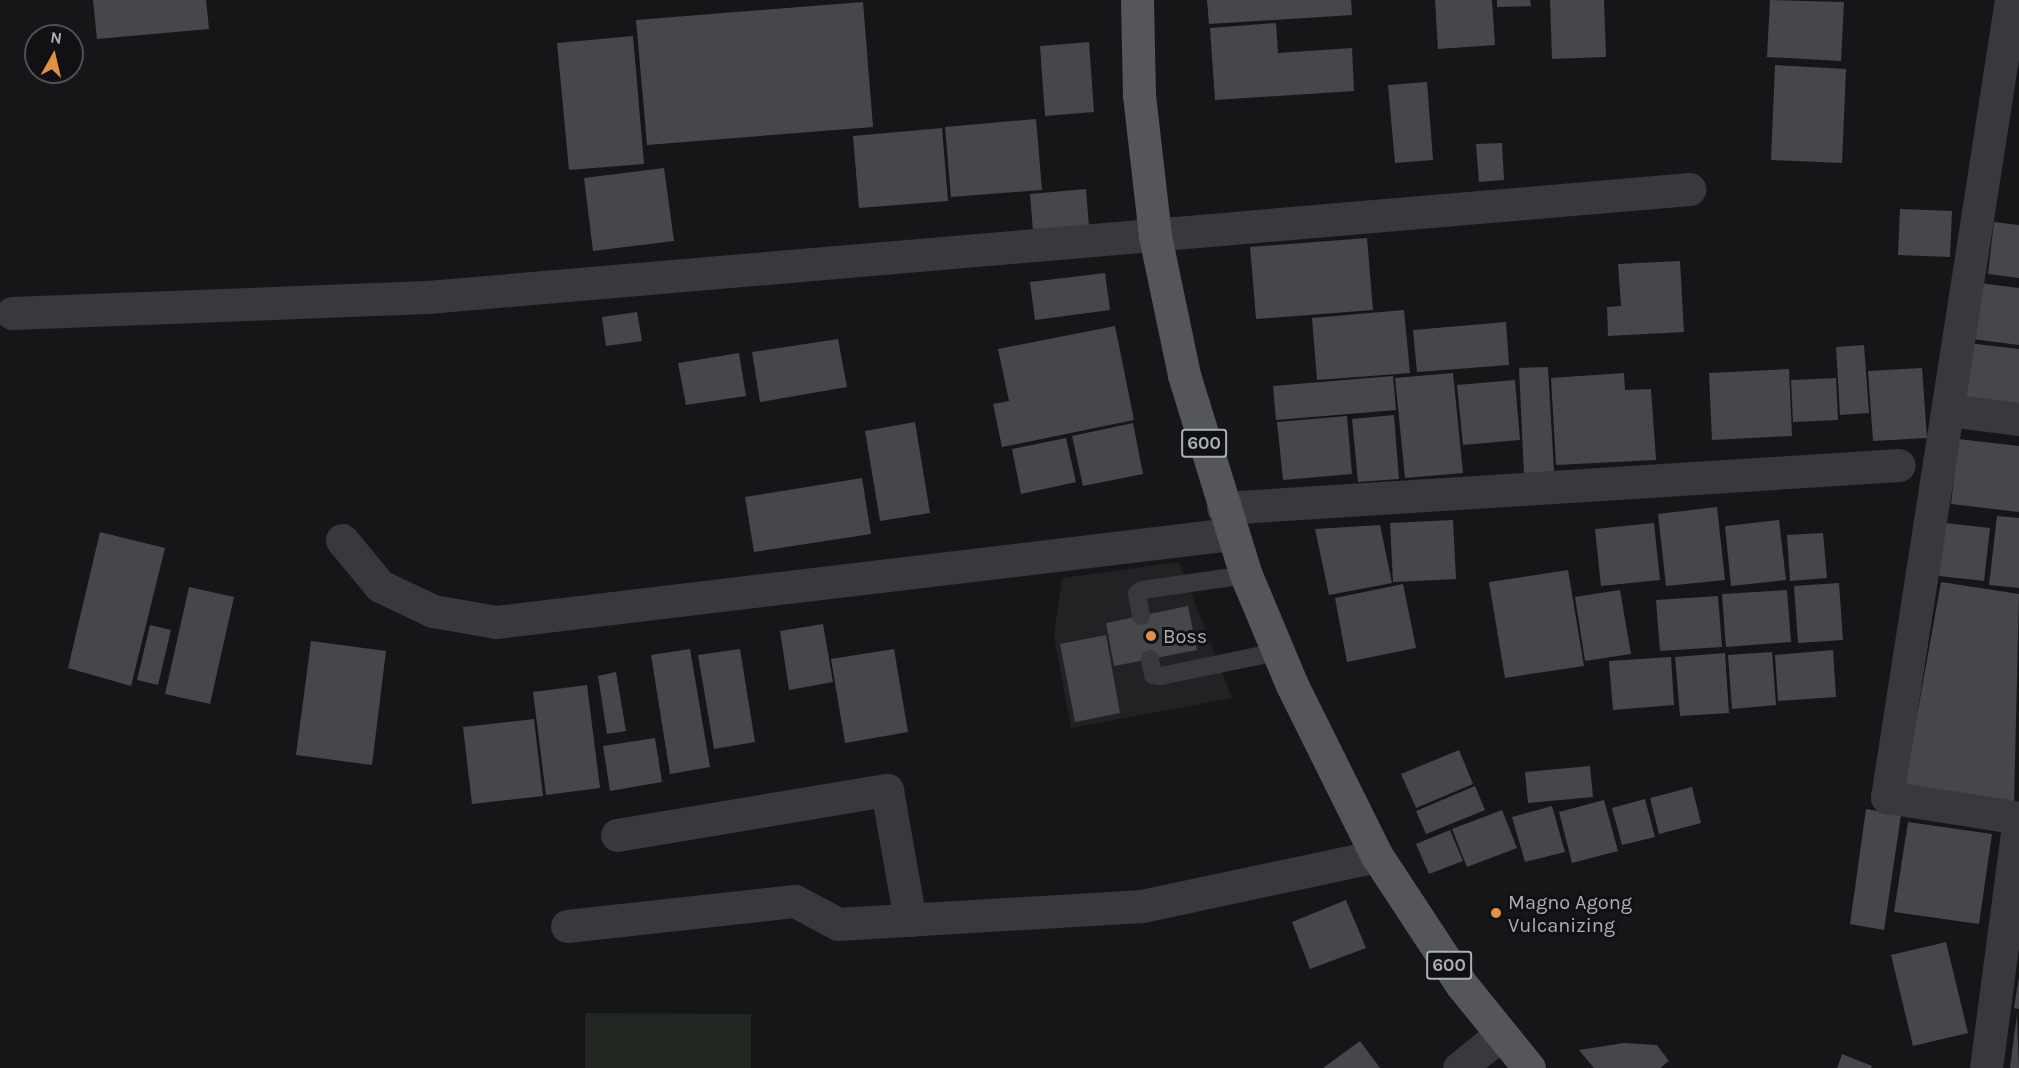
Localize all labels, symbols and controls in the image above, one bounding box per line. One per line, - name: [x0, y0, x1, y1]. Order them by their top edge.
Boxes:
- north arrow: [24, 24, 84, 84]
- text: N: [49, 27, 63, 48]
- road number: 600: [1180, 428, 1228, 458]
- place label: Boss: [1163, 624, 1207, 648]
- marker: Boss: [1144, 629, 1158, 643]
- place label: Magno Agong Vulcanizing: [1508, 890, 1632, 937]
- marker: Magno Agong Vulcanizing: [1489, 906, 1503, 920]
- road number: 600: [1425, 950, 1473, 980]

